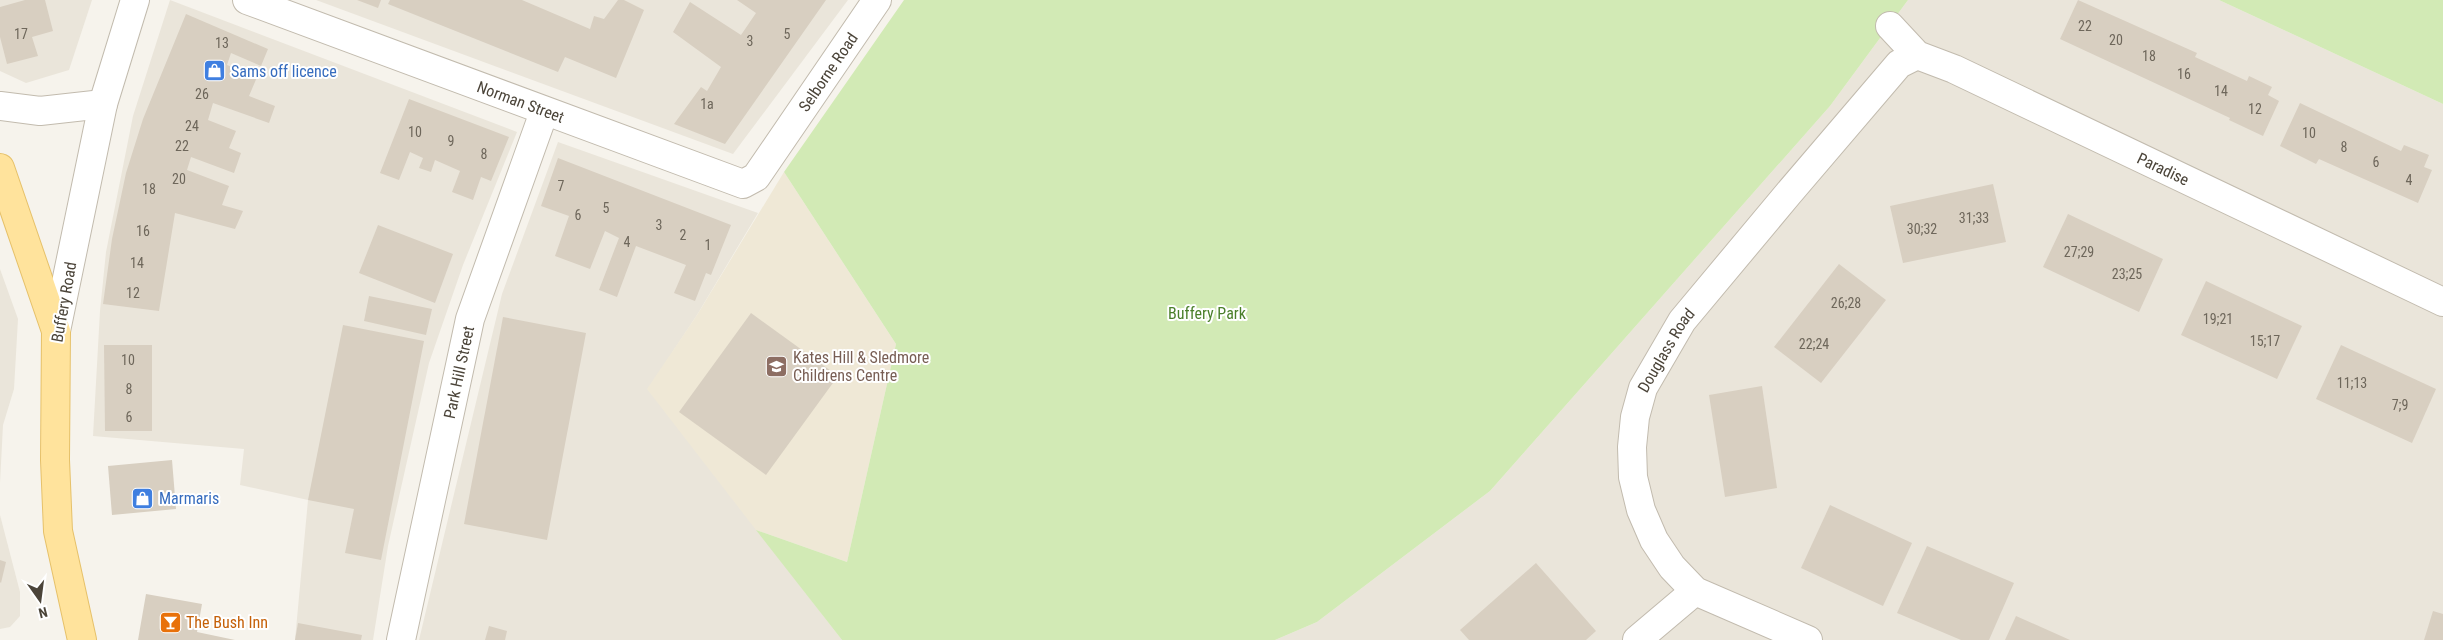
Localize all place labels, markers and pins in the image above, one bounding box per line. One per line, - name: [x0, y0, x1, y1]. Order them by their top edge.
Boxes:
- shop icon: Sams off licence: [203, 59, 227, 83]
- place label: Sams off licence: [231, 62, 337, 81]
- place label: Kates Hill & Sledmore Childrens Centre: [793, 348, 929, 385]
- school or university icon: Kates Hill & Sledmore Childrens Centre: [765, 354, 789, 378]
- shop icon: Marmaris: [131, 486, 155, 510]
- place label: Marmaris: [159, 489, 219, 508]
- bar icon: The Bush Inn: [158, 610, 182, 634]
- place label: The Bush Inn: [186, 613, 268, 632]

